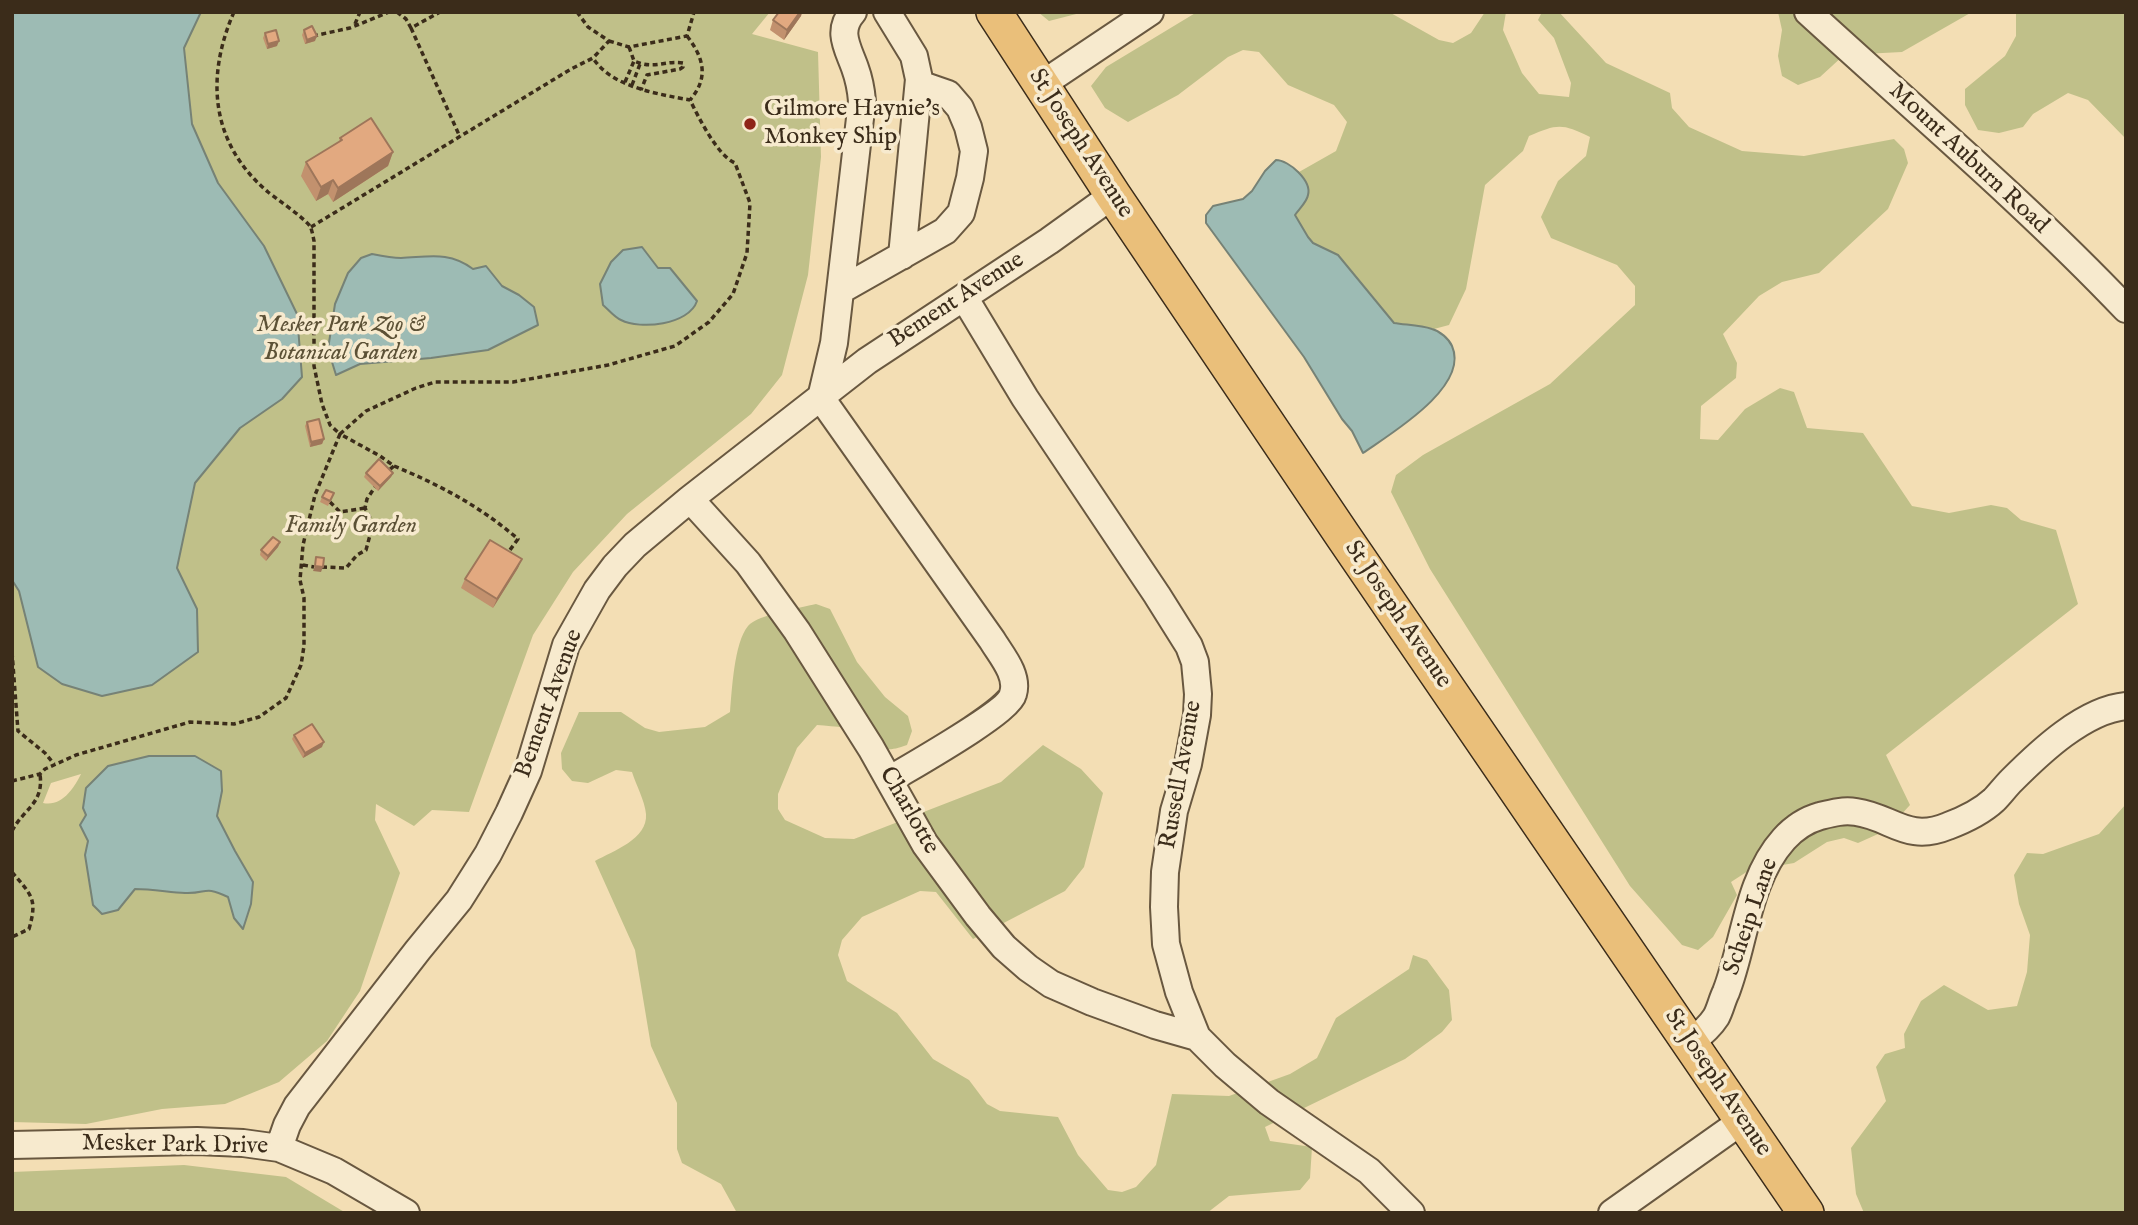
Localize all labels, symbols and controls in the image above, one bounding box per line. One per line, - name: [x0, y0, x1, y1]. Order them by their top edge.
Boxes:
- street label: St Joseph Avenue: [1021, 64, 1139, 224]
- street label: Mount Auburn Road: [1882, 77, 2054, 241]
- place label: Gilmore Haynie's Monkey Ship: [764, 96, 940, 152]
- marker: Gilmore Haynie's Monkey Ship: [742, 116, 758, 132]
- street label: Bement Avenue: [884, 246, 1030, 356]
- park label: Mesker Park Zoo & Botanical Garden: [256, 312, 426, 368]
- park label: Family Garden: [285, 513, 417, 541]
- street label: St Joseph Avenue: [1337, 536, 1457, 694]
- street label: Bement Avenue: [510, 626, 590, 782]
- street label: Russell Avenue: [1155, 699, 1209, 851]
- street label: Charlotte: [872, 762, 944, 860]
- street label: Scheip Lane: [1718, 855, 1786, 979]
- street label: St Joseph Avenue: [1657, 1004, 1777, 1162]
- street label: Mesker Park Drive: [82, 1130, 268, 1162]

